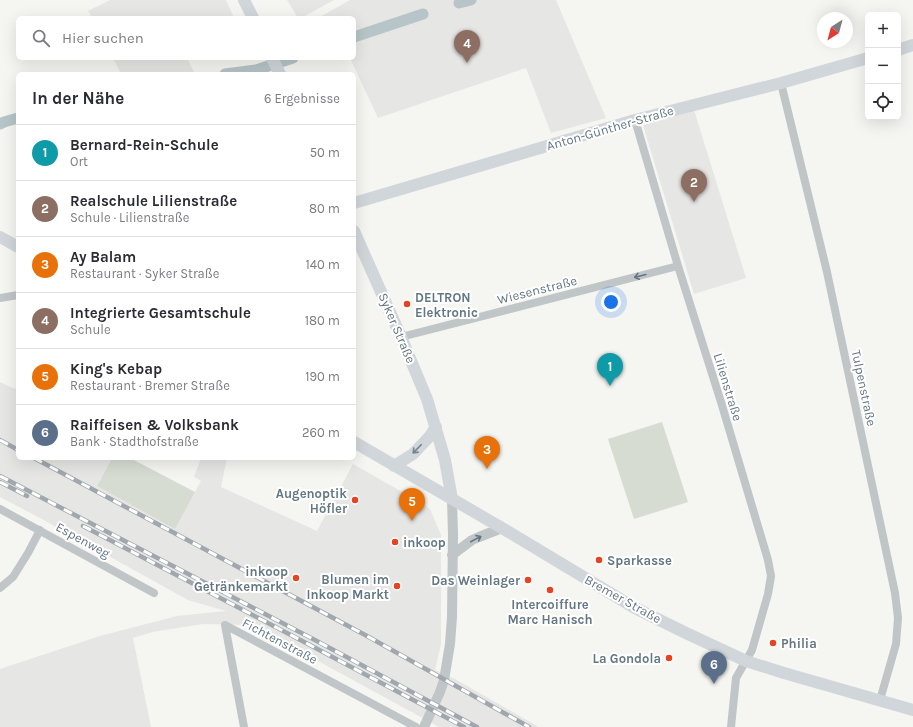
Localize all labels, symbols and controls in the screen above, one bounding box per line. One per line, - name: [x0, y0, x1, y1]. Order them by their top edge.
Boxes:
- north arrow: [817, 12, 853, 48]
- map controls: [865, 12, 901, 120]
- button: +: [865, 12, 901, 48]
- search box: [16, 16, 356, 60]
- icon: search: [30, 27, 52, 49]
- text: Hier suchen: [62, 29, 144, 47]
- pin: 4: [454, 30, 480, 63]
- button: −: [865, 48, 901, 84]
- button: locate: [865, 84, 901, 120]
- text: In der Nähe: [32, 88, 124, 108]
- text: 6 Ergebnisse: [264, 91, 340, 106]
- street label: Anton-Günther-Straße: [545, 103, 676, 153]
- text: Bernard-Rein-Schule: [70, 136, 219, 154]
- text: 1: [43, 145, 47, 160]
- text: 50 m: [310, 145, 340, 160]
- text: Ort: [70, 154, 88, 169]
- pin: 2: [681, 169, 707, 202]
- text: Realschule Lilienstraße: [70, 192, 237, 210]
- text: 2: [41, 201, 49, 216]
- text: 80 m: [309, 201, 340, 216]
- text: Schule · Lilienstraße: [70, 210, 189, 225]
- text: Ay Balam: [70, 248, 136, 266]
- text: 3: [41, 257, 49, 272]
- text: 140 m: [305, 257, 340, 272]
- text: Restaurant · Syker Straße: [70, 266, 219, 281]
- street label: Wiesenstraße: [496, 273, 579, 307]
- one-way arrow: [634, 273, 647, 280]
- place label: DELTRON Elektronic: [415, 290, 478, 320]
- street label: Syker Straße: [375, 291, 419, 366]
- your location: [601, 292, 621, 312]
- marker: DELTRON Elektronic: [402, 299, 412, 309]
- text: Integrierte Gesamtschule: [70, 304, 251, 322]
- text: 4: [41, 313, 49, 328]
- text: 180 m: [305, 313, 340, 328]
- text: Schule: [70, 322, 111, 337]
- street label: Tulpenstraße: [849, 349, 879, 428]
- street label: Lilienstraße: [711, 351, 746, 423]
- pin: 1: [597, 353, 623, 386]
- text: King's Kebap: [70, 360, 162, 378]
- text: 5: [41, 369, 49, 384]
- text: 190 m: [305, 369, 340, 384]
- text: Restaurant · Bremer Straße: [70, 378, 230, 393]
- text: Raiffeisen & Volksbank: [70, 416, 239, 434]
- text: 6: [41, 425, 49, 440]
- text: 260 m: [302, 425, 340, 440]
- text: Bank · Stadthofstraße: [70, 434, 199, 449]
- pin: 3: [474, 436, 500, 469]
- one-way arrow: [413, 444, 422, 454]
- place label: Augenoptik Höfler: [276, 486, 348, 516]
- pin: 5: [399, 488, 425, 521]
- marker: Augenoptik Höfler: [350, 495, 360, 505]
- street label: Espenweg: [53, 519, 113, 561]
- place label: inkoop: [403, 535, 446, 550]
- one-way arrow: [470, 535, 482, 542]
- marker: inkoop: [390, 537, 400, 547]
- place label: Sparkasse: [607, 553, 672, 568]
- marker: Sparkasse: [594, 555, 604, 565]
- place label: inkoop Getränkemarkt: [194, 564, 288, 594]
- place label: Blumen im Inkoop Markt: [306, 572, 389, 602]
- street label: Bremer Straße: [582, 572, 664, 626]
- marker: inkoop Getränkemarkt: [291, 573, 301, 583]
- place label: Das Weinlager: [431, 573, 521, 588]
- marker: Das Weinlager: [523, 575, 533, 585]
- marker: Blumen im Inkoop Markt: [392, 581, 402, 591]
- marker: Intercoiffure Marc Hanisch: [545, 585, 555, 595]
- place label: Intercoiffure Marc Hanisch: [507, 597, 593, 627]
- street label: Fichtenstraße: [240, 615, 320, 667]
- place label: Philia: [781, 636, 817, 651]
- marker: Philia: [768, 638, 778, 648]
- place label: La Gondola: [593, 651, 661, 666]
- pin: 6: [701, 651, 727, 684]
- marker: La Gondola: [664, 653, 674, 663]

